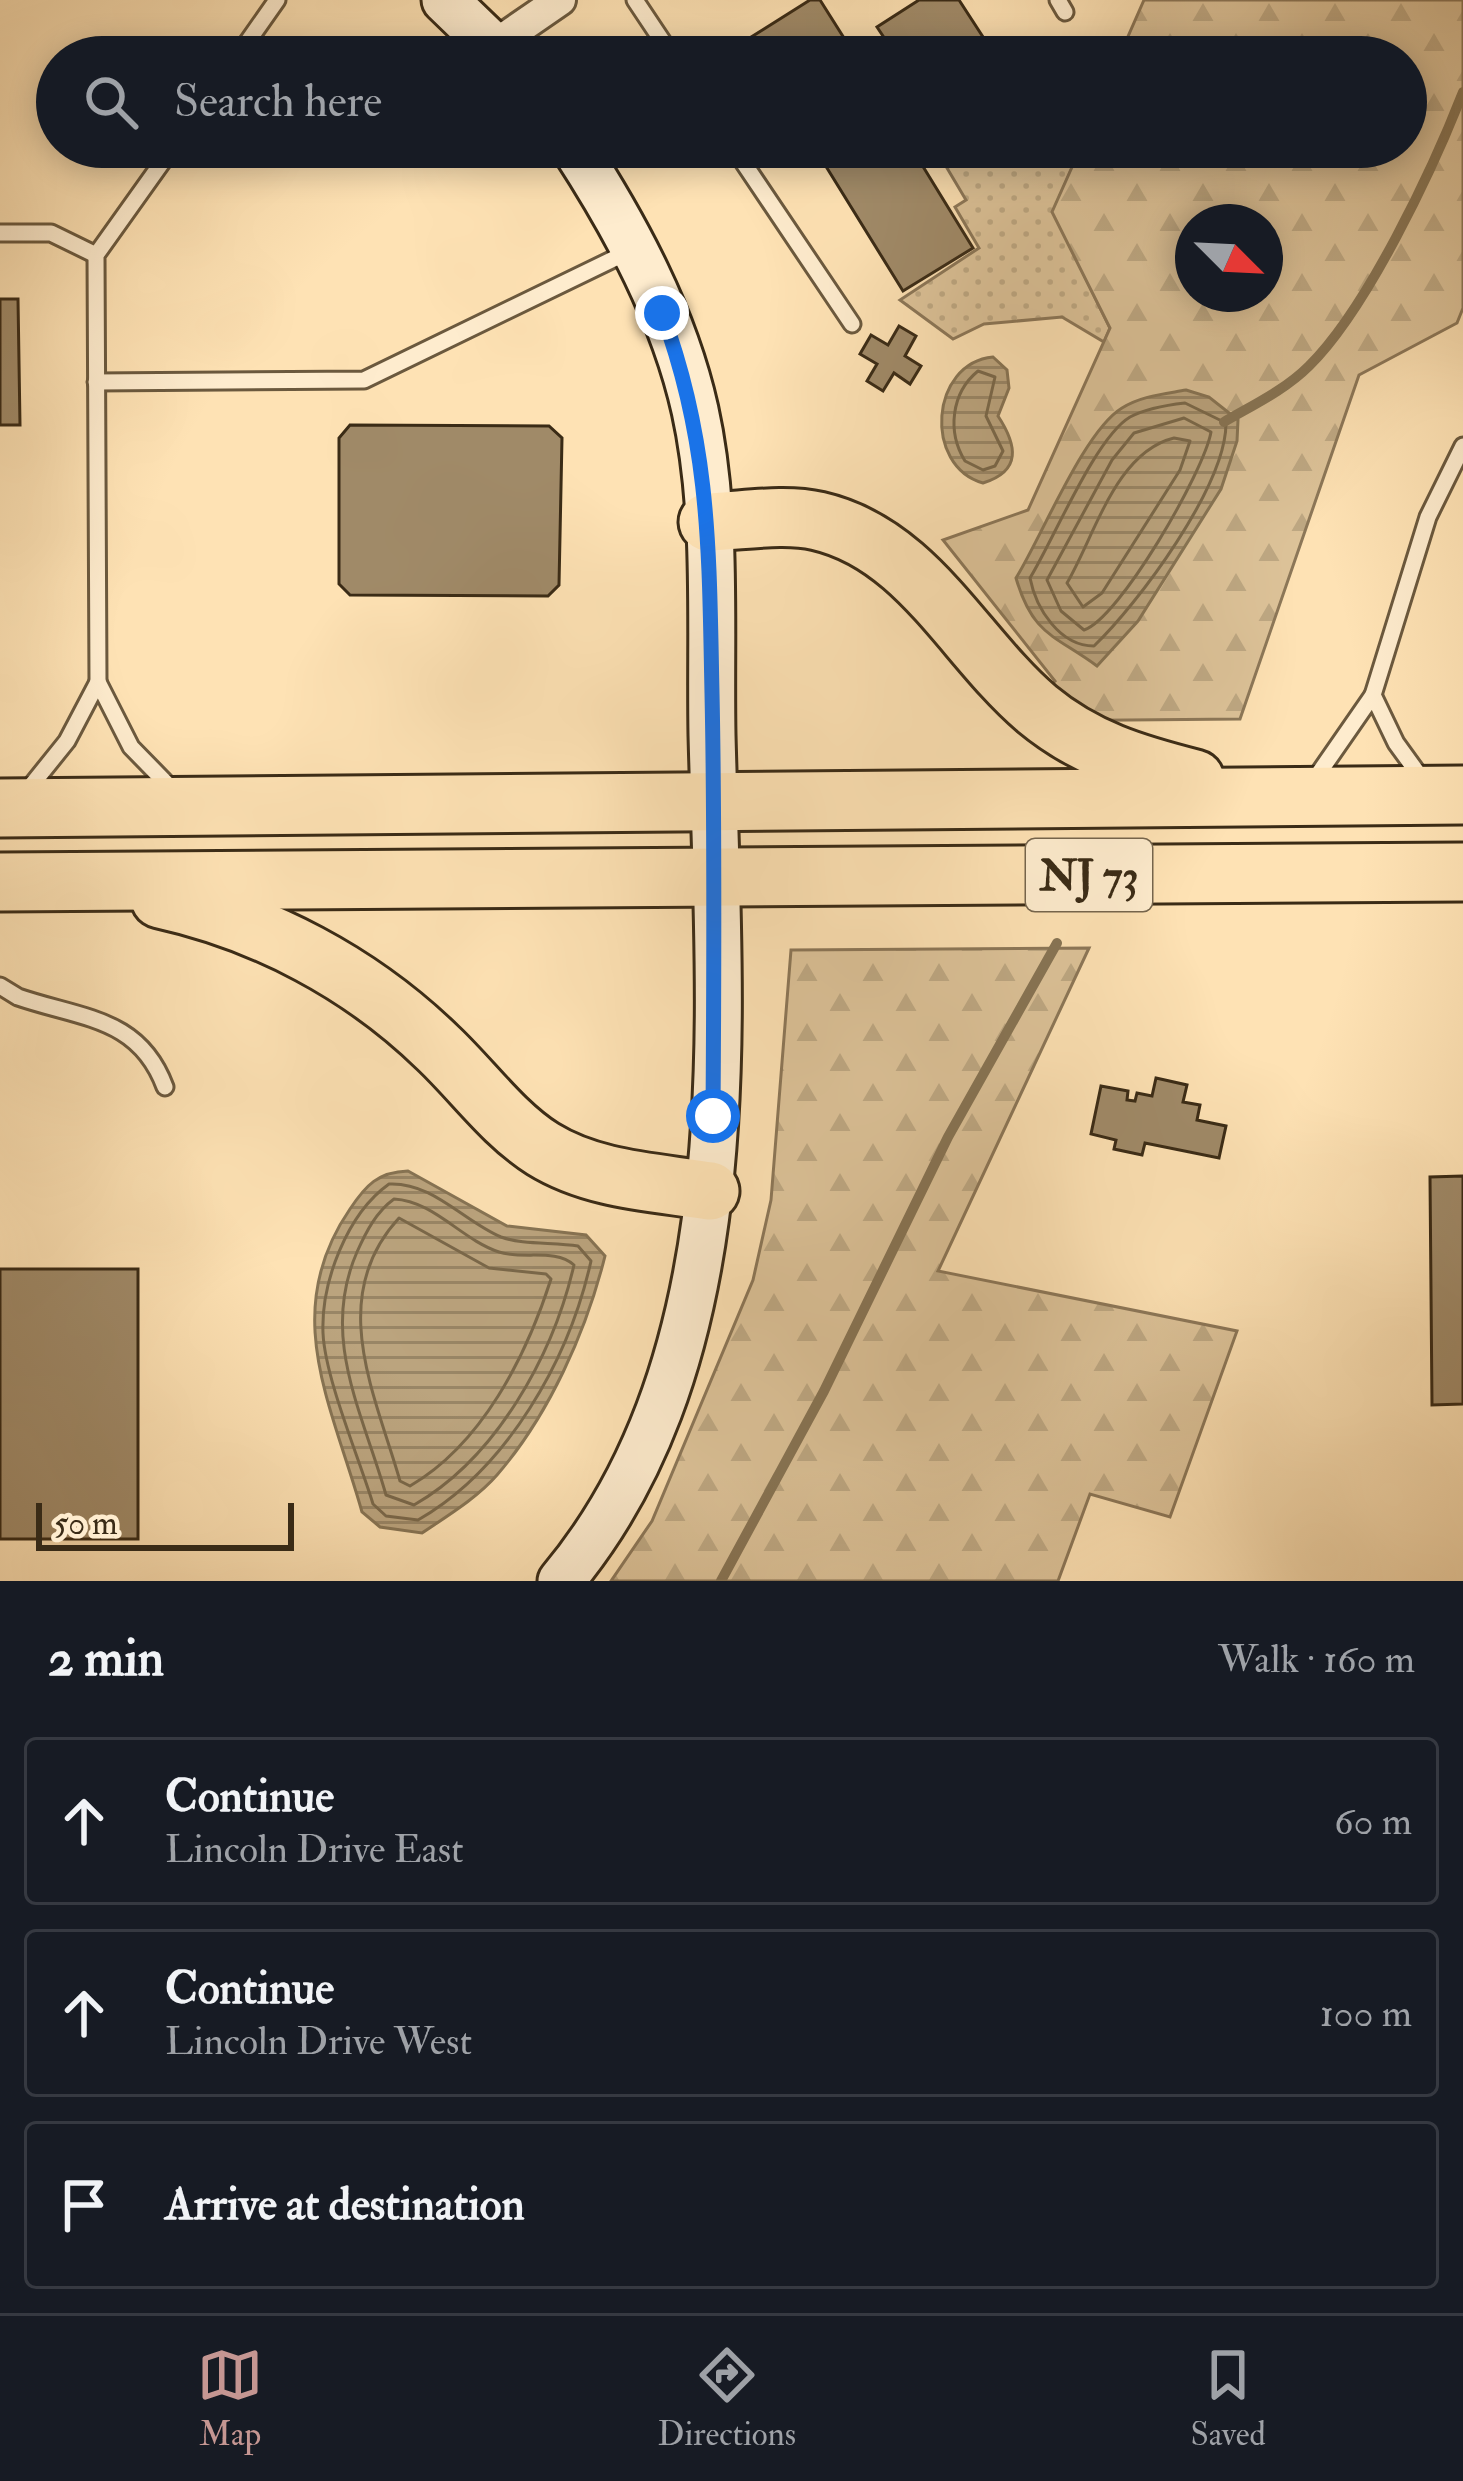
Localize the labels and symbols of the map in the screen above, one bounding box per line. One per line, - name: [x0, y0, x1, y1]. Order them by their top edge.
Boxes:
- north arrow: [1175, 204, 1283, 312]
- route end: [635, 286, 689, 340]
- road number: NJ 73: [1026, 839, 1152, 911]
- route start: [686, 1089, 740, 1143]
- scale bar: [36, 1497, 294, 1550]

